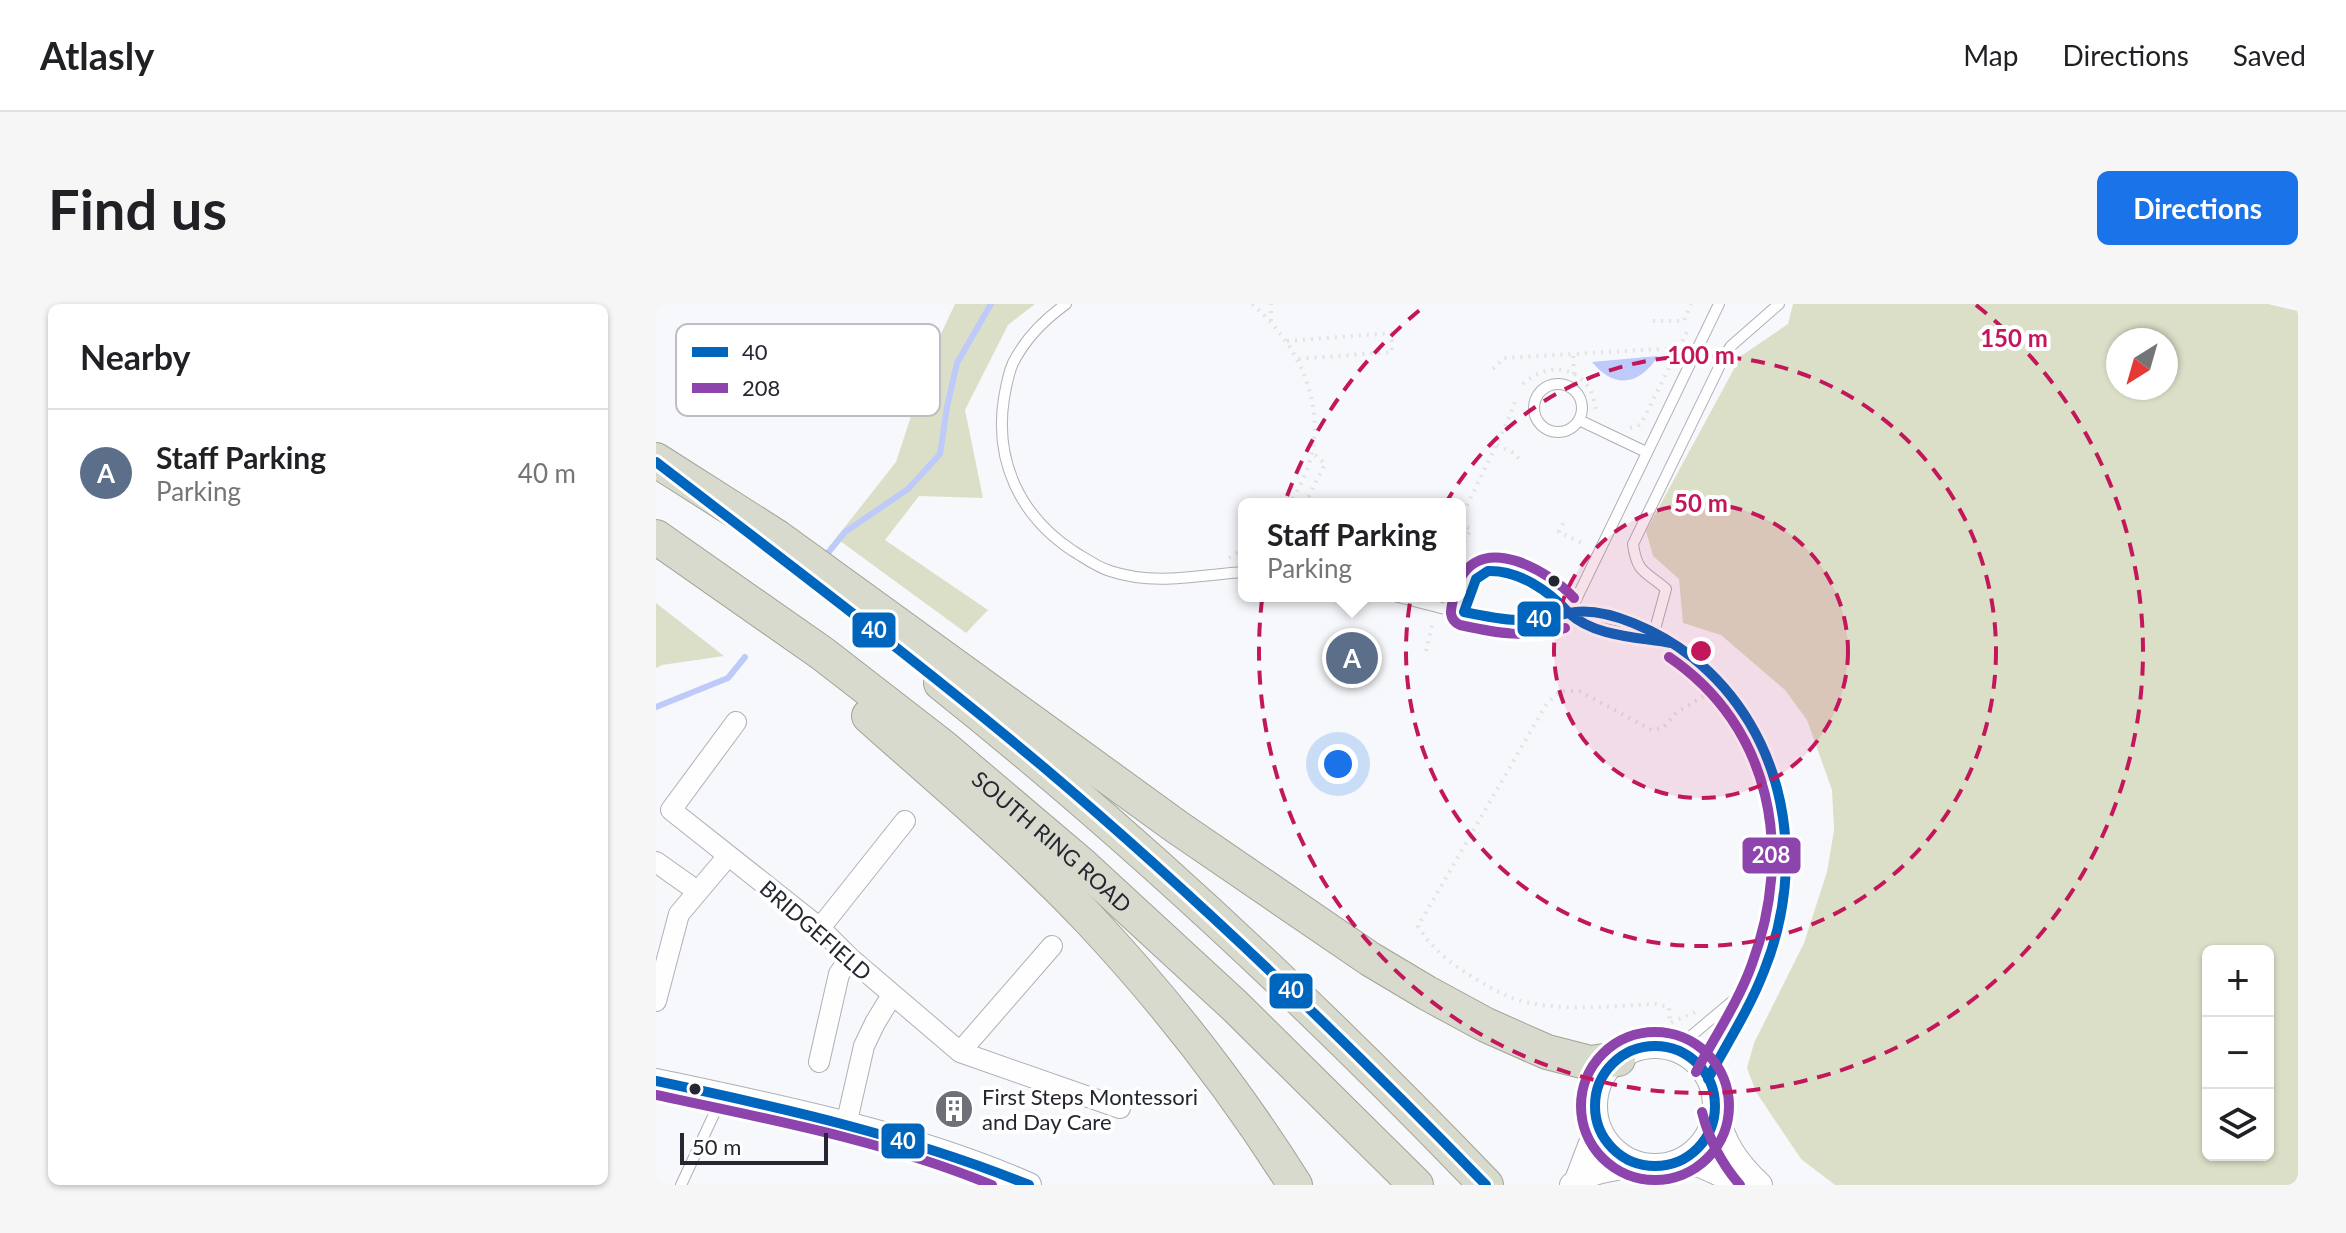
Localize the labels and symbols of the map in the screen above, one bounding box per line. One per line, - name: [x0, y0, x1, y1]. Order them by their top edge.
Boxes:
- text: 150 m: [1980, 323, 2048, 352]
- legend: [676, 324, 940, 416]
- north arrow: [2106, 328, 2178, 400]
- text: 40: [742, 338, 768, 365]
- text: 100 m: [1667, 340, 1735, 369]
- text: 208: [742, 374, 780, 401]
- text: 50 m: [1674, 488, 1728, 517]
- unlabelled marker: [1546, 573, 1562, 589]
- line badge: 40: [1516, 600, 1562, 638]
- text: 40: [1526, 605, 1552, 632]
- line badge: 40: [851, 611, 897, 649]
- text: 40: [861, 616, 887, 643]
- pin: A: [1326, 628, 1378, 688]
- centre of rings: [1687, 637, 1715, 665]
- your location: [1318, 744, 1358, 784]
- street label: SOUTH RING ROAD: [967, 765, 1137, 918]
- line badge: 208: [1741, 836, 1802, 875]
- text: 208: [1752, 841, 1790, 868]
- street label: BRIDGEFIELD: [755, 874, 877, 986]
- line badge: 40: [1268, 972, 1314, 1010]
- text: 40: [1278, 976, 1304, 1003]
- unlabelled marker: [687, 1081, 703, 1097]
- place label: First Steps Montessori and Day Care: [982, 1083, 1198, 1135]
- building icon: First Steps Montessori and Day Care: [933, 1088, 975, 1130]
- line badge: 40: [880, 1122, 926, 1160]
- text: 40: [890, 1127, 916, 1154]
- scale bar: [680, 1129, 828, 1165]

